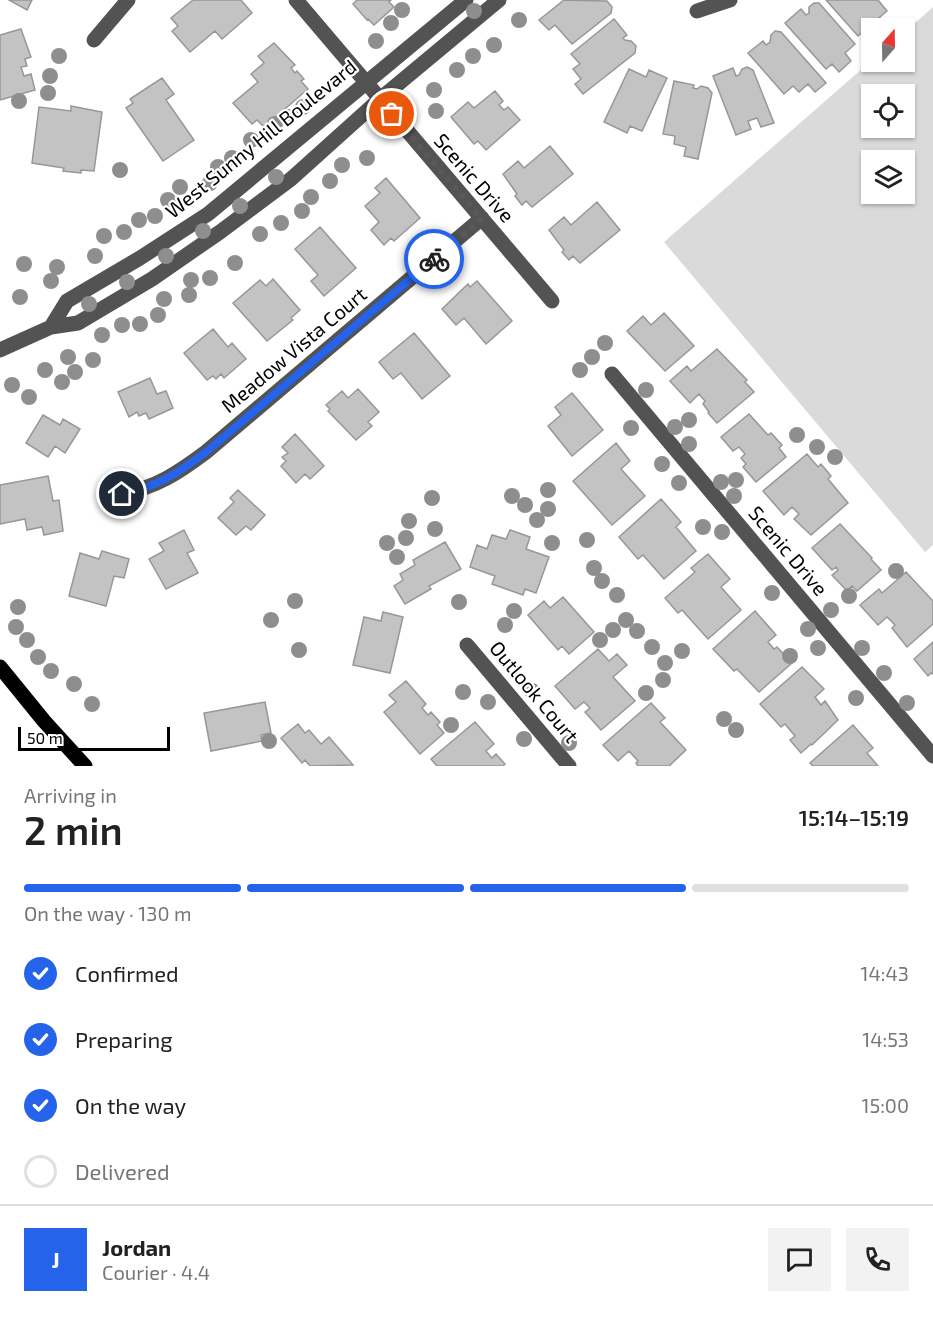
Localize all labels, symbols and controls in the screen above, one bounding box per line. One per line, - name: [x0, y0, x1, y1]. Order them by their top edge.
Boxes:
- north arrow: [861, 18, 915, 72]
- map controls: [861, 18, 915, 204]
- street label: West Sunny Hill Boulevard: [160, 54, 361, 223]
- button: locate: [861, 84, 915, 138]
- pin: [366, 88, 417, 139]
- icon: bag: [375, 97, 408, 130]
- street label: Scenic Drive: [430, 128, 520, 227]
- button: layers: [861, 150, 915, 204]
- courier: [404, 229, 464, 289]
- icon: bike: [418, 243, 451, 276]
- street label: Meadow Vista Court: [216, 281, 371, 417]
- pin: [96, 468, 147, 519]
- icon: home: [105, 477, 138, 510]
- street label: Scenic Drive: [744, 501, 833, 600]
- street label: Outlook Court: [485, 636, 584, 747]
- scale bar: [18, 724, 170, 752]
- text: 50 m: [27, 728, 63, 747]
- text: Arriving in: [24, 783, 117, 807]
- text: 15:14–15:19: [799, 804, 909, 830]
- text: 2 min: [24, 806, 123, 853]
- text: On the way · 130 m: [24, 901, 191, 925]
- icon: check: [24, 957, 57, 990]
- text: Confirmed: [75, 960, 179, 986]
- text: 14:43: [861, 961, 909, 985]
- icon: check: [24, 1023, 57, 1056]
- text: Preparing: [75, 1026, 173, 1052]
- text: 14:53: [862, 1027, 909, 1051]
- icon: check: [24, 1089, 57, 1122]
- text: On the way: [75, 1092, 186, 1118]
- text: 15:00: [861, 1093, 909, 1117]
- text: Delivered: [75, 1158, 170, 1184]
- button: chat: [768, 1228, 831, 1291]
- button: phone: [846, 1228, 909, 1291]
- text: Jordan: [102, 1234, 171, 1260]
- text: J: [51, 1246, 60, 1272]
- text: Courier · 4.4: [102, 1260, 210, 1284]

